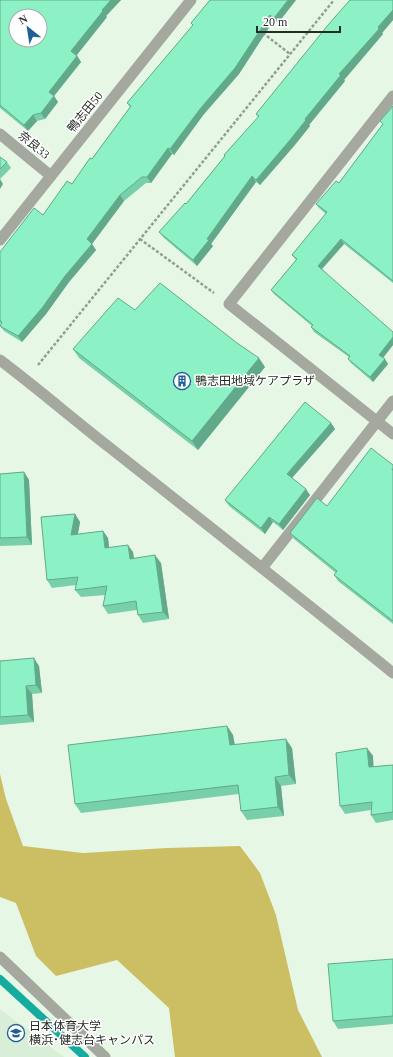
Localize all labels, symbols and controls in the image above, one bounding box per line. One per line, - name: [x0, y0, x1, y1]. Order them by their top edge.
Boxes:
- north arrow: [8, 8, 48, 48]
- scale bar: [257, 8, 340, 34]
- text: N: [17, 12, 29, 27]
- text: 20 m: [263, 15, 288, 29]
- street label: 鴨志田50: [64, 89, 106, 135]
- street label: 奈良33: [16, 128, 52, 162]
- building icon: 鴨志田地域ケアプラザ: [172, 371, 192, 391]
- place label: 鴨志田地域ケアプラザ: [195, 374, 315, 388]
- place label: 日本体育大学 横浜･健志台キャンパス: [29, 1019, 155, 1047]
- school or university icon: 日本体育大学 横浜･健志台キャンパス: [6, 1023, 26, 1043]

